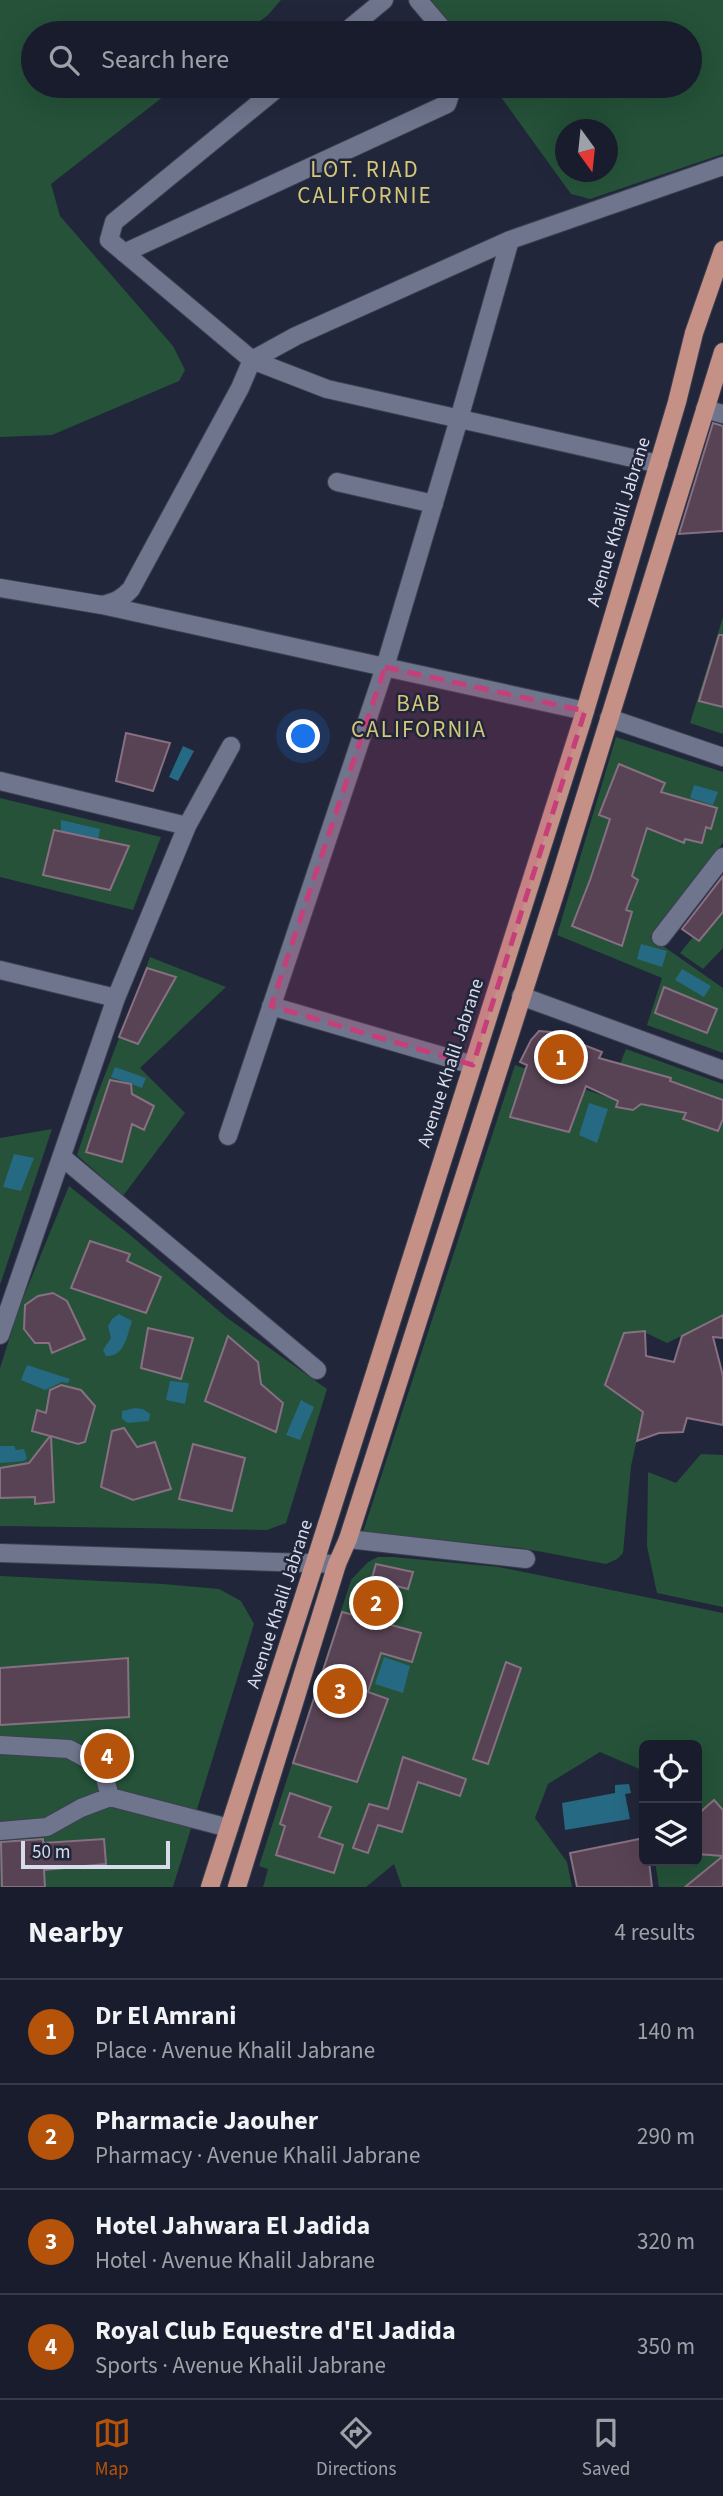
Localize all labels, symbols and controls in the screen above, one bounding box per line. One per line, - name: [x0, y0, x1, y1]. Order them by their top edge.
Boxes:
- search box: [21, 21, 702, 98]
- icon: search: [45, 41, 83, 79]
- text: Search here: [101, 41, 229, 78]
- north arrow: [555, 119, 618, 182]
- district label: LOT. RIAD CALIFORNIE: [297, 153, 433, 212]
- street label: Avenue Khalil Jabrane: [580, 434, 658, 610]
- district label: BAB CALIFORNIA: [351, 687, 487, 746]
- your location: [286, 719, 320, 753]
- street label: Avenue Khalil Jabrane: [411, 975, 491, 1151]
- pin: 1: [538, 1031, 584, 1083]
- street label: Avenue Khalil Jabrane: [240, 1516, 320, 1692]
- pin: 2: [353, 1577, 399, 1629]
- pin: 3: [317, 1665, 363, 1717]
- pin: 4: [84, 1730, 130, 1782]
- map controls: [639, 1740, 702, 1866]
- button: locate: [639, 1740, 702, 1803]
- button: layers: [639, 1803, 702, 1866]
- scale bar: [21, 1838, 170, 1870]
- text: 50 m: [32, 1839, 70, 1866]
- text: Nearby: [28, 1911, 123, 1954]
- text: 4 results: [615, 1916, 695, 1949]
- text: Dr El Amrani: [95, 1997, 237, 2034]
- text: 1: [45, 2015, 57, 2048]
- text: 140 m: [637, 2015, 695, 2048]
- text: Place · Avenue Khalil Jabrane: [95, 2034, 375, 2067]
- text: Pharmacie Jaouher: [95, 2102, 318, 2139]
- text: 2: [45, 2120, 57, 2153]
- text: 290 m: [637, 2120, 695, 2153]
- text: Pharmacy · Avenue Khalil Jabrane: [95, 2139, 420, 2172]
- text: Hotel Jahwara El Jadida: [95, 2207, 370, 2244]
- text: 3: [45, 2225, 57, 2258]
- text: 320 m: [637, 2225, 695, 2258]
- text: Hotel · Avenue Khalil Jabrane: [95, 2244, 375, 2277]
- text: Royal Club Equestre d'El Jadida: [95, 2312, 456, 2349]
- text: 4: [45, 2330, 57, 2363]
- text: 350 m: [637, 2330, 695, 2363]
- text: Sports · Avenue Khalil Jabrane: [95, 2349, 386, 2382]
- tab: Map: [93, 2414, 131, 2483]
- tab: Directions: [316, 2414, 396, 2483]
- tab: Saved: [582, 2414, 630, 2483]

